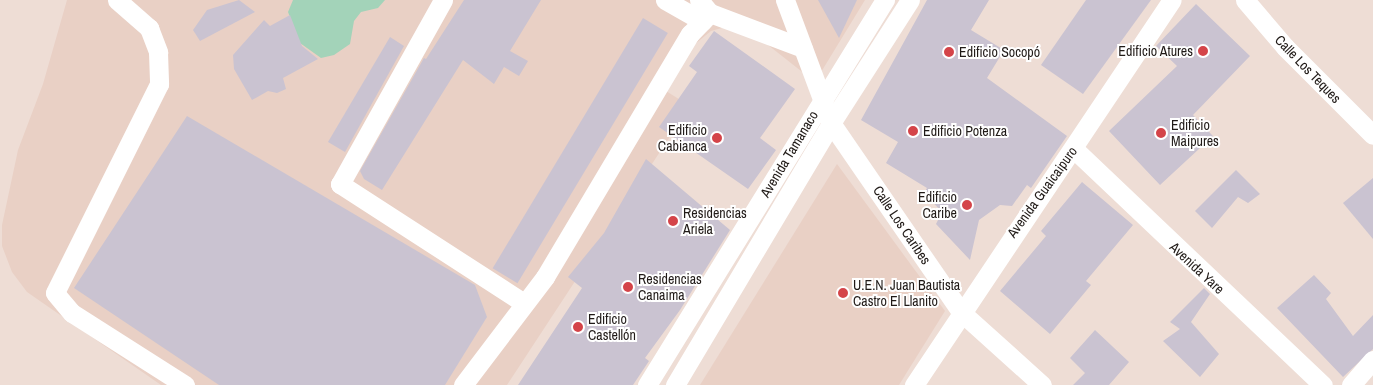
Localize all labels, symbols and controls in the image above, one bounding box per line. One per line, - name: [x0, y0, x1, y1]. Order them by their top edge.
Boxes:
- street label: Calle Los Teques: [1271, 31, 1345, 107]
- place label: Edificio Atures: [1118, 43, 1193, 59]
- place label: Edificio Socopó: [959, 44, 1040, 60]
- marker: Edificio Atures: [1197, 45, 1209, 57]
- marker: Edificio Socopó: [943, 46, 955, 58]
- street label: Avenida Tamanaco: [756, 108, 822, 200]
- place label: Edificio Maipures: [1171, 117, 1219, 150]
- place label: Edificio Cabianca: [658, 122, 707, 154]
- place label: Edificio Potenza: [923, 123, 1007, 139]
- marker: Edificio Potenza: [907, 125, 919, 137]
- marker: Edificio Maipures: [1155, 127, 1167, 139]
- marker: Edificio Cabianca: [711, 132, 723, 144]
- street label: Avenida Guaicaipuro: [1003, 143, 1081, 241]
- street label: Calle Los Caribes: [870, 182, 934, 268]
- place label: Edificio Caribe: [918, 189, 957, 222]
- marker: Edificio Caribe: [961, 199, 973, 211]
- place label: Residencias Ariela: [683, 205, 747, 238]
- marker: Residencias Ariela: [667, 215, 679, 227]
- street label: Avenida Yare: [1166, 238, 1228, 298]
- place label: Residencias Canaima: [638, 271, 702, 304]
- place label: U.E.N. Juan Bautista Castro El Llanito: [853, 277, 960, 310]
- marker: Residencias Canaima: [622, 281, 634, 293]
- marker: U.E.N. Juan Bautista Castro El Llanito: [837, 287, 849, 299]
- place label: Edificio Castellón: [588, 311, 636, 344]
- marker: Edificio Castellón: [572, 321, 584, 333]

